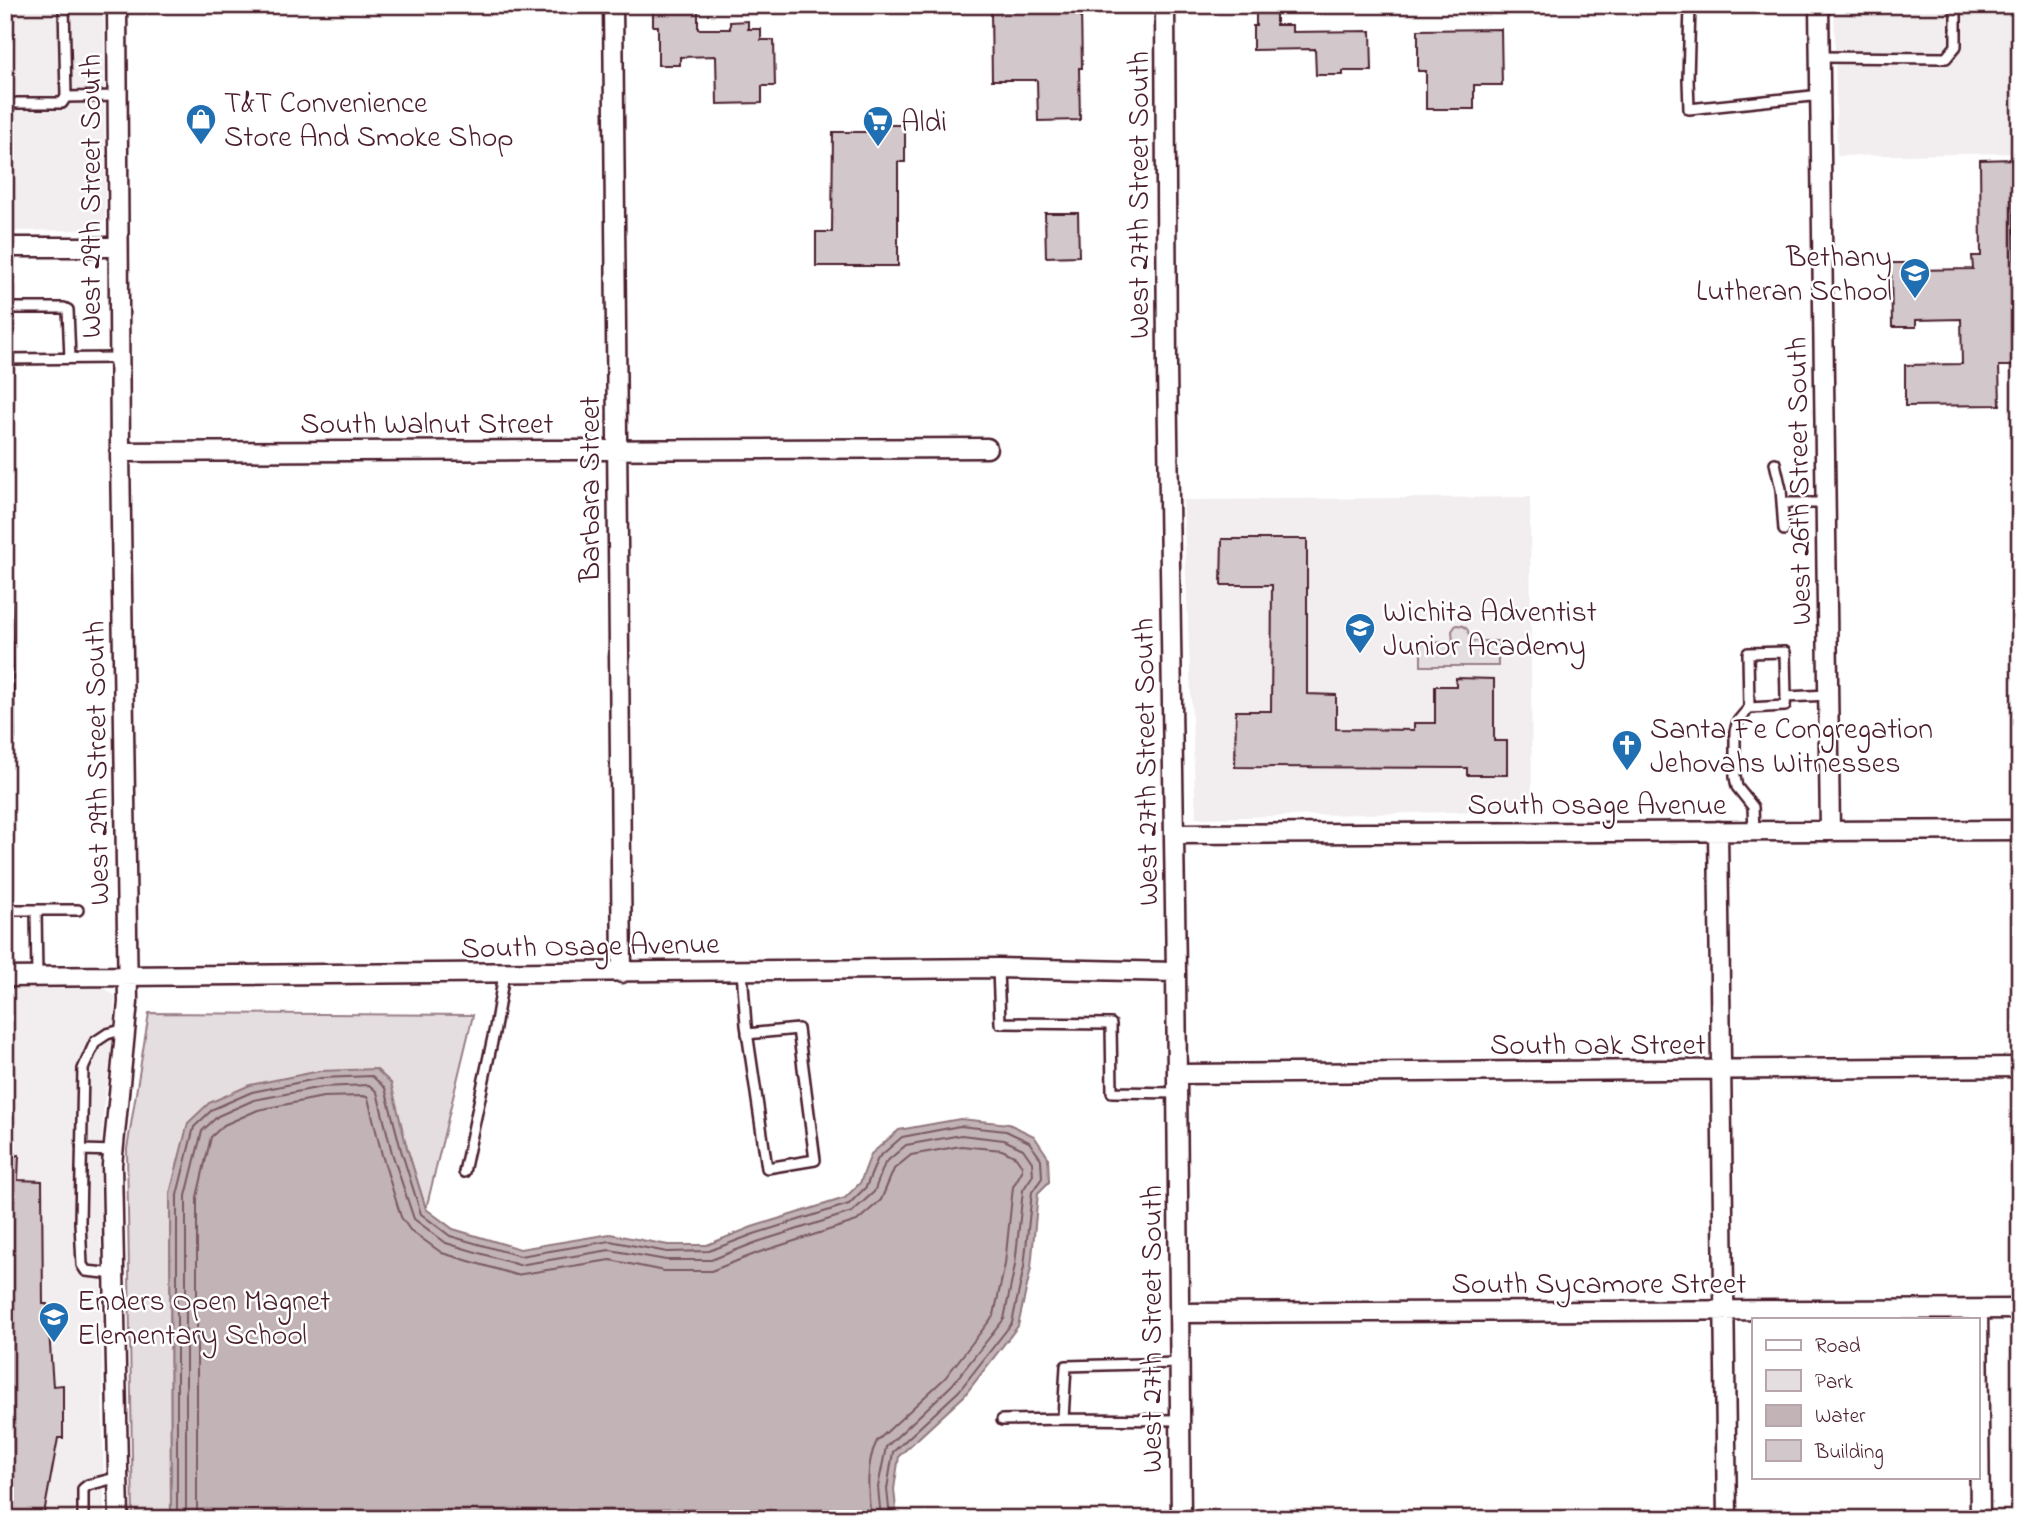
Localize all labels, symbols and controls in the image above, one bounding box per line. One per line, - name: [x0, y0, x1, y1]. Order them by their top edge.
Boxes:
- street label: West 27th Street South: [1119, 51, 1163, 339]
- street label: West 29th Street South: [71, 54, 115, 338]
- place label: T&T Convenience Store And Smoke Shop: [224, 83, 514, 161]
- shop icon: T&T Convenience Store And Smoke Shop: [184, 102, 218, 146]
- place label: Aldi: [901, 102, 947, 146]
- supermarket icon: Aldi: [861, 104, 895, 148]
- place label: Bethany Lutheran School: [1696, 237, 1892, 315]
- school or university icon: Bethany Lutheran School: [1898, 256, 1932, 300]
- street label: West 26th Street South: [1776, 336, 1826, 626]
- street label: Barbara Street: [570, 396, 614, 583]
- street label: South Walnut Street: [300, 404, 554, 448]
- place label: Wichita Adventist Junior Academy: [1383, 592, 1597, 670]
- school or university icon: Wichita Adventist Junior Academy: [1343, 611, 1377, 655]
- street label: West 27th Street South: [1123, 618, 1173, 906]
- street label: West 29th Street South: [75, 620, 123, 906]
- place label: Santa Fe Congregation Jehovahs Witnesses: [1650, 709, 1933, 787]
- church icon: Santa Fe Congregation Jehovahs Witnesses: [1610, 728, 1644, 772]
- street label: South Osage Avenue: [1467, 785, 1727, 829]
- street label: South Osage Avenue: [460, 924, 721, 972]
- street label: South Oak Street: [1490, 1025, 1706, 1069]
- street label: West 27th Street South: [1132, 1185, 1176, 1473]
- street label: South Sycamore Street: [1452, 1264, 1746, 1308]
- place label: Enders Open Magnet Elementary School: [77, 1281, 330, 1359]
- school or university icon: Enders Open Magnet Elementary School: [37, 1300, 71, 1344]
- legend: [1752, 1318, 1980, 1478]
- text: Road: [1815, 1332, 1861, 1362]
- text: Park: [1815, 1368, 1854, 1398]
- text: Water: [1815, 1402, 1866, 1432]
- text: Building: [1814, 1438, 1884, 1470]

